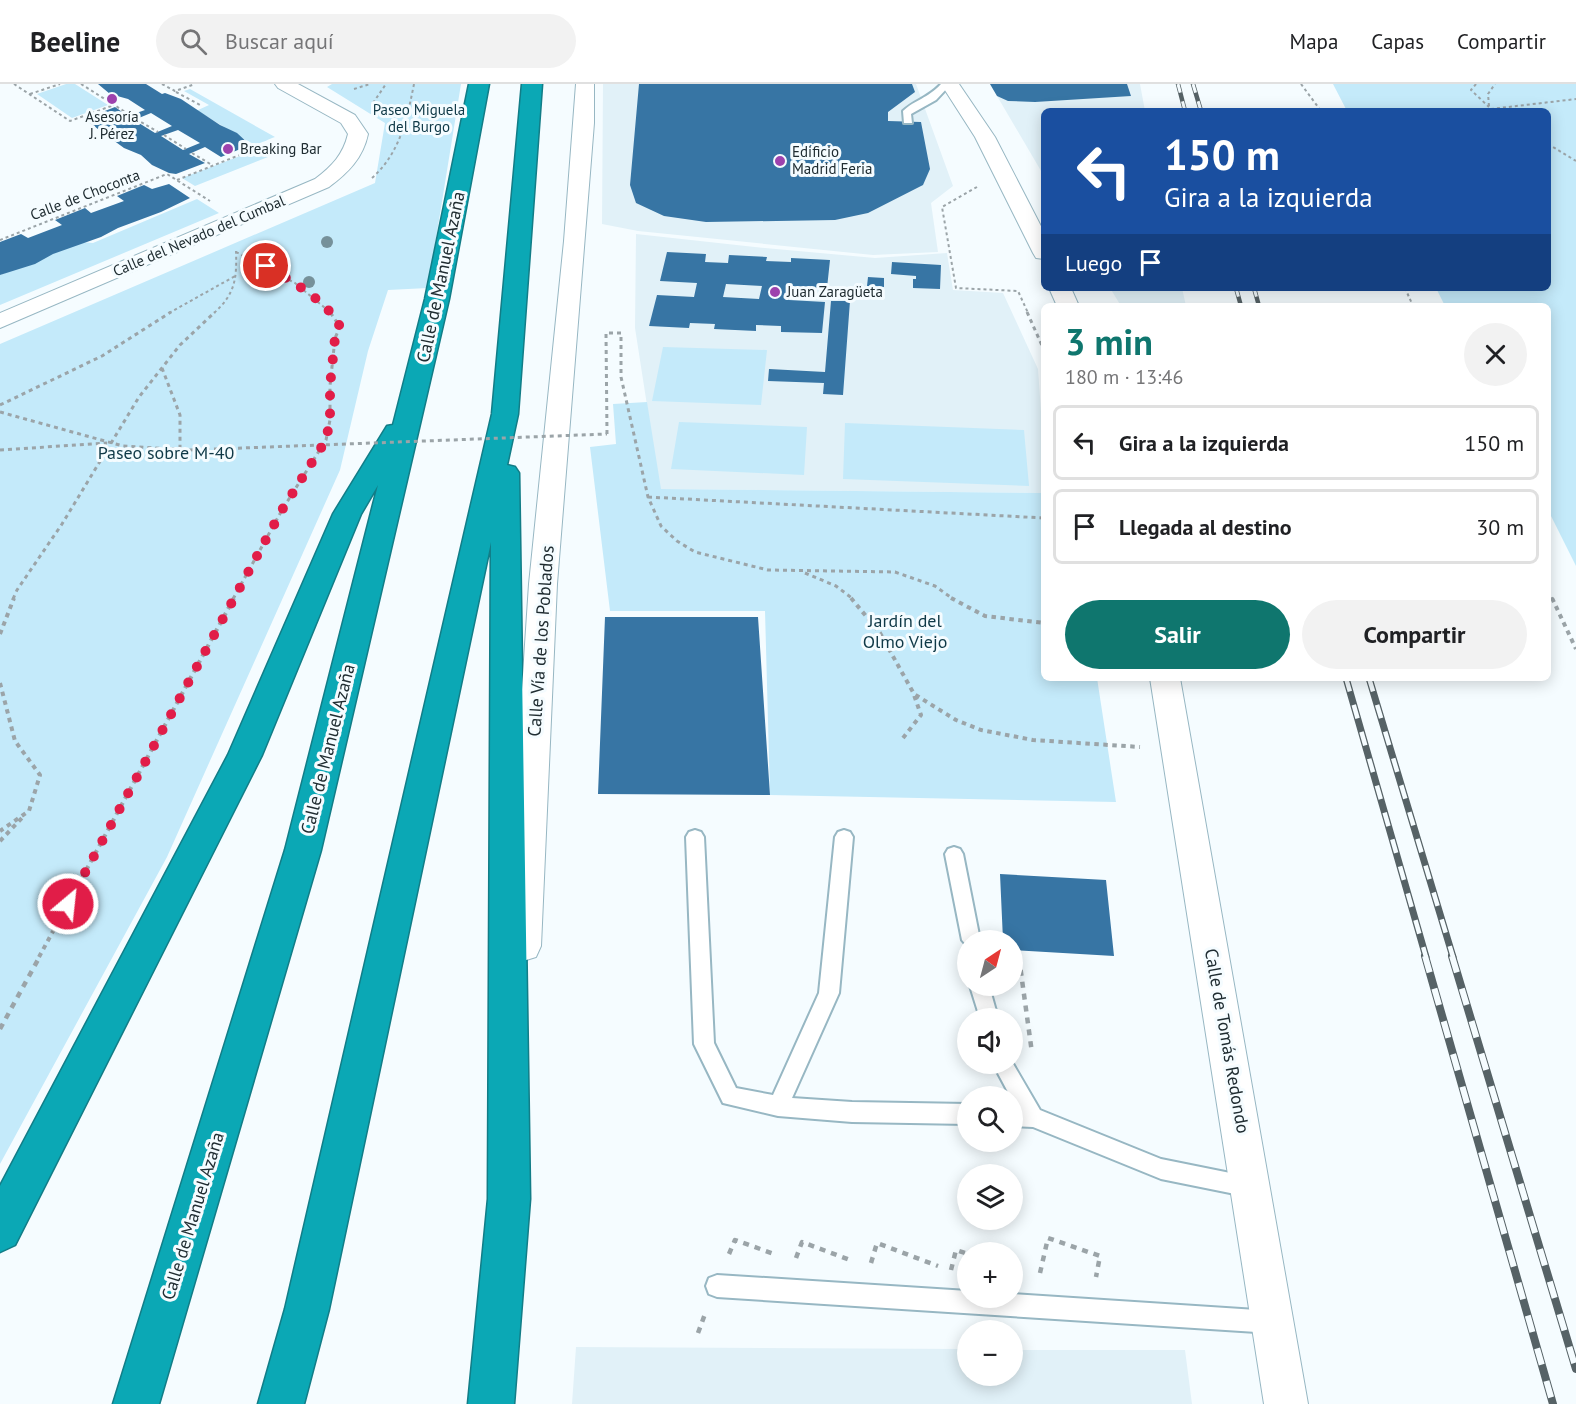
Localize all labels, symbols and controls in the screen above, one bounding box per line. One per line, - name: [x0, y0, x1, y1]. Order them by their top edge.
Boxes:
- search box: [156, 14, 576, 68]
- text: Beeline: [30, 23, 120, 60]
- icon: search: [177, 25, 210, 58]
- text: Buscar aquí: [225, 27, 334, 55]
- text: Mapa: [1290, 28, 1338, 55]
- text: Capas: [1371, 28, 1424, 55]
- text: Compartir: [1457, 28, 1546, 55]
- marker: Asesoría J. Pérez: [105, 92, 119, 106]
- park label: Paseo Miguela del Burgo: [373, 100, 465, 136]
- place label: Asesoría J. Pérez: [85, 107, 139, 143]
- text: 150 m: [1164, 127, 1280, 182]
- icon: left: [1065, 132, 1143, 210]
- place label: Breaking Bar: [240, 139, 322, 158]
- marker: Breaking Bar: [221, 142, 235, 156]
- place label: Edificio Madrid Feria: [792, 142, 873, 178]
- marker: Edificio Madrid Feria: [773, 154, 787, 168]
- street label: Calle de Choconta: [27, 165, 142, 224]
- text: Gira a la izquierda: [1164, 180, 1373, 214]
- street label: Calle de Manuel Azaña: [411, 189, 470, 365]
- street label: Calle del Nevado del Cumbal: [110, 190, 288, 280]
- pin: [240, 240, 291, 291]
- icon: arrive: [1134, 246, 1167, 279]
- icon: arrive: [249, 249, 282, 282]
- text: Luego: [1065, 249, 1122, 277]
- place label: Juan Zaragüeta: [786, 282, 883, 301]
- marker: Juan Zaragüeta: [768, 285, 782, 299]
- text: 3 min: [1065, 318, 1153, 365]
- button: close: [1464, 323, 1527, 386]
- text: 180 m · 13:46: [1065, 364, 1183, 390]
- icon: left: [1068, 426, 1101, 459]
- text: Gira a la izquierda: [1119, 429, 1289, 457]
- text: 150 m: [1464, 429, 1524, 457]
- park label: Paseo sobre M-40: [98, 441, 235, 464]
- icon: arrive: [1068, 510, 1101, 543]
- text: Llegada al destino: [1119, 513, 1292, 541]
- text: 30 m: [1476, 513, 1524, 541]
- street label: Calle Vía de los Poblados: [522, 545, 559, 737]
- button: Salir: [1065, 600, 1290, 669]
- button: Compartir: [1302, 600, 1527, 669]
- park label: Jardín del Olmo Viejo: [863, 609, 947, 653]
- street label: Calle de Manuel Azaña: [295, 662, 360, 836]
- position arrow: [36, 872, 100, 936]
- north arrow: [957, 930, 1023, 996]
- map controls: [957, 930, 1023, 1386]
- street label: Calle de Tomás Redondo: [1200, 947, 1255, 1135]
- button: sound: [957, 1008, 1023, 1074]
- button: search: [957, 1086, 1023, 1152]
- street label: Calle de Manuel Azaña: [156, 1129, 229, 1303]
- button: layers: [957, 1164, 1023, 1230]
- button: +: [957, 1242, 1023, 1308]
- button: −: [957, 1320, 1023, 1386]

